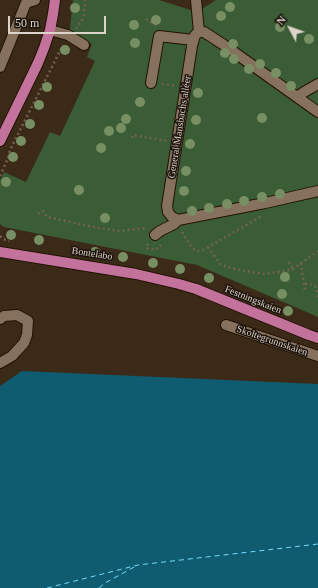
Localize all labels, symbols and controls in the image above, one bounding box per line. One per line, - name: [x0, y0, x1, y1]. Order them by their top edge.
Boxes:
- scale bar: [10, 8, 108, 34]
- north arrow: [270, 8, 310, 48]
- text: N: [274, 13, 288, 27]
- text: 50 m: [15, 16, 39, 30]
- street label: General Mansbachs alléer: [166, 75, 194, 179]
- street label: Bontelabo: [71, 245, 113, 263]
- street label: Festningskaien: [223, 283, 283, 317]
- street label: Skoltegrunnskaien: [235, 323, 309, 359]

